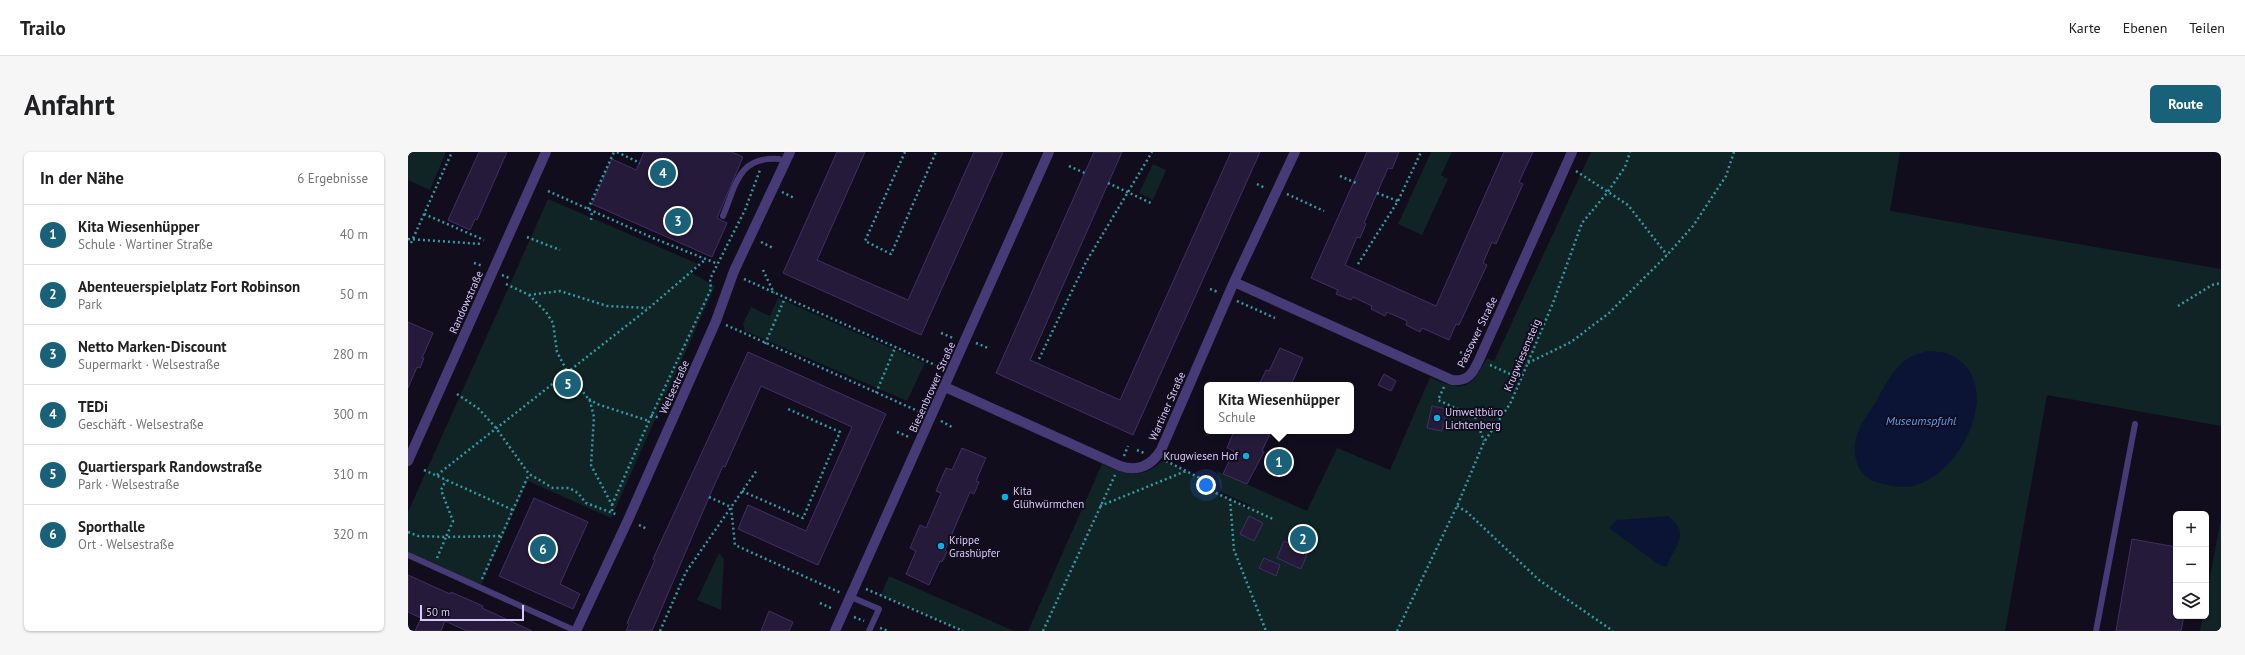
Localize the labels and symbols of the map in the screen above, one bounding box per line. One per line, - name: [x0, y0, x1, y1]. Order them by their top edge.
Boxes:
- pin: 4: [650, 158, 676, 188]
- pin: 3: [665, 206, 691, 236]
- street label: Randowstraße: [446, 268, 486, 336]
- street label: Passower Straße: [1454, 294, 1500, 370]
- street label: Krugwiesensteig: [1500, 317, 1544, 393]
- street label: Biesenbrower Straße: [906, 339, 958, 434]
- street label: Welsestraße: [656, 358, 692, 416]
- pin: 5: [555, 369, 581, 399]
- street label: Wartiner Straße: [1146, 369, 1189, 443]
- place label: Umweltbüro Lichtenberg: [1445, 405, 1503, 432]
- marker: Umweltbüro Lichtenberg: [1432, 413, 1442, 423]
- water label: Museumspfuhl: [1886, 413, 1957, 428]
- pin: 1: [1266, 447, 1292, 477]
- place label: Krugwiesen Hof: [1164, 449, 1238, 463]
- marker: Krugwiesen Hof: [1241, 451, 1251, 461]
- your location: [1196, 475, 1216, 495]
- place label: Kita Glühwürmchen: [1013, 484, 1084, 511]
- marker: Kita Glühwürmchen: [1000, 492, 1010, 502]
- pin: 2: [1290, 524, 1316, 554]
- place label: Krippe Grashüpfer: [949, 533, 1000, 560]
- pin: 6: [530, 534, 556, 564]
- marker: Krippe Grashüpfer: [936, 541, 946, 551]
- scale bar: [420, 603, 524, 622]

